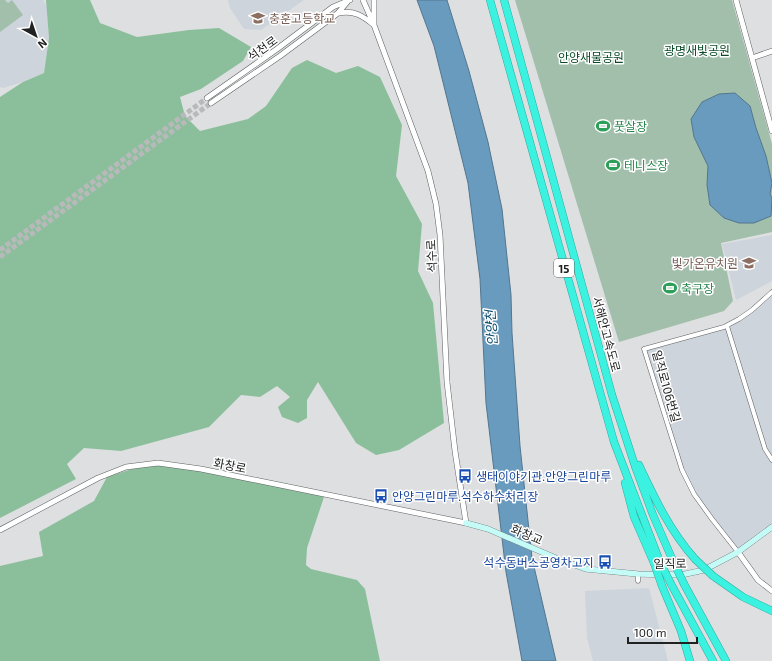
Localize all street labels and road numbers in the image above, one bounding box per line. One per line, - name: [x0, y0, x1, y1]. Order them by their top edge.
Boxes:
- street label: 석천로: [244, 33, 280, 63]
- street label: 석수로: [423, 239, 439, 273]
- road number: 15: [554, 259, 574, 277]
- street label: 서해안고속도로: [590, 295, 624, 373]
- street label: 일직로106번길: [650, 348, 684, 424]
- street label: 화창로: [212, 455, 248, 475]
- street label: 화창교: [509, 521, 545, 547]
- street label: 일직로: [653, 556, 687, 570]

